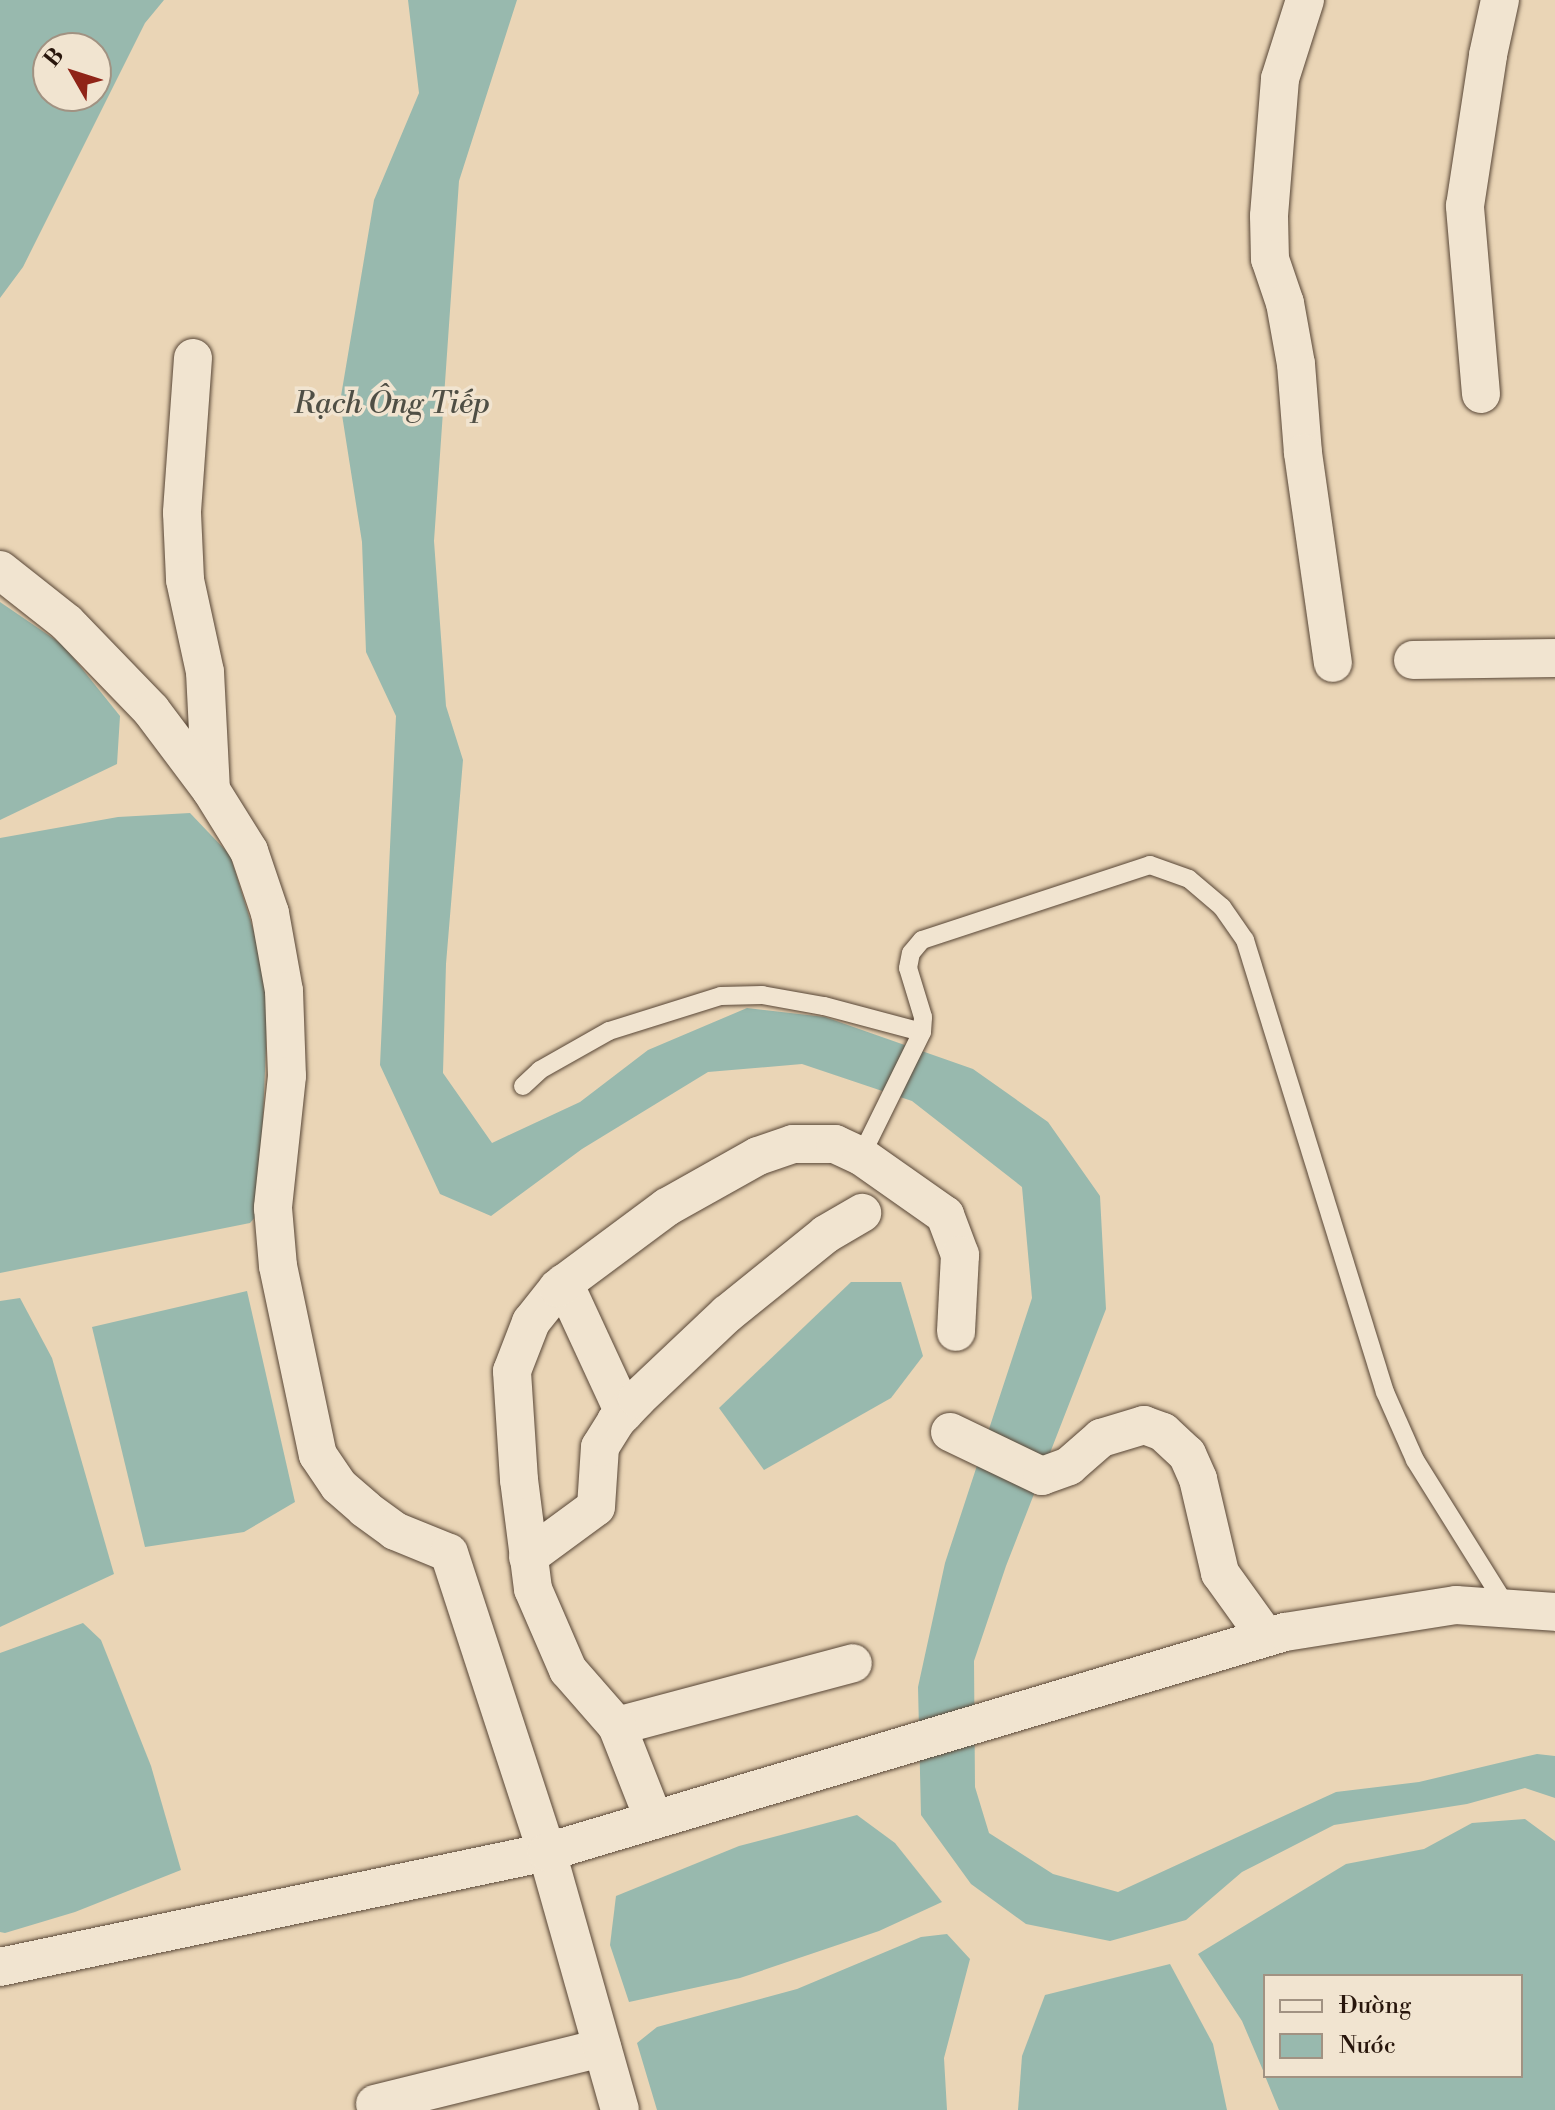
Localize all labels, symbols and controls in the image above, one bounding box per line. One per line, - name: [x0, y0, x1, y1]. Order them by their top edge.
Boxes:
- north arrow: [32, 32, 112, 112]
- text: B: [39, 43, 70, 73]
- water label: Rạch Ông Tiếp: [294, 386, 490, 422]
- legend: [1263, 1974, 1523, 2078]
- text: Đường: [1339, 1991, 1412, 2021]
- text: Nước: [1339, 2031, 1396, 2061]

